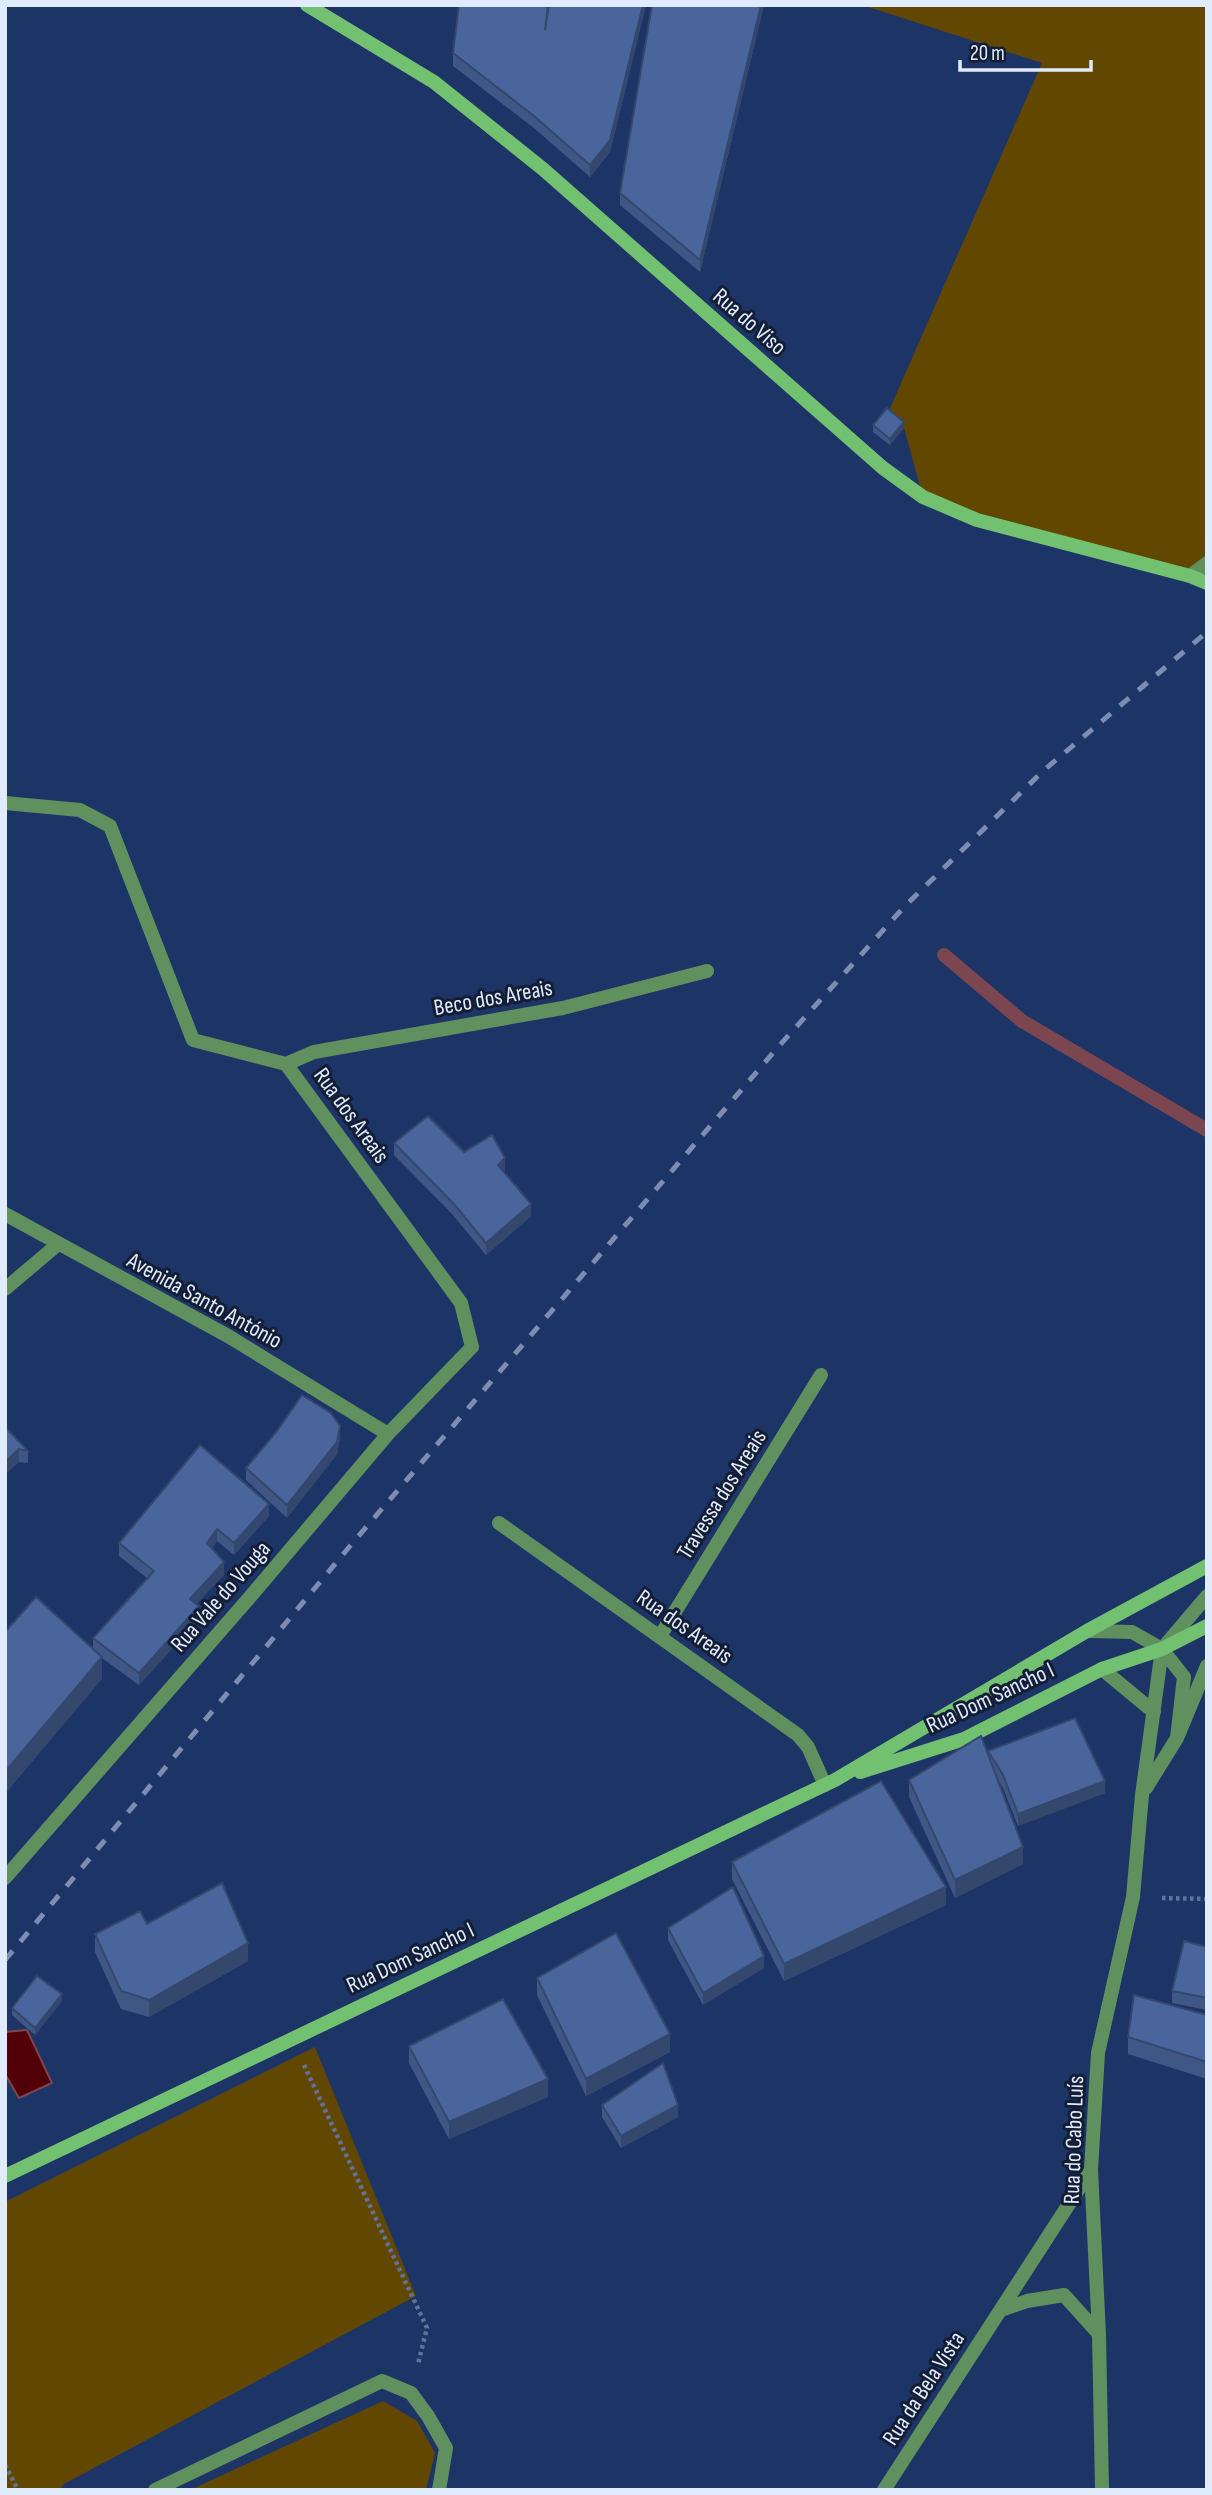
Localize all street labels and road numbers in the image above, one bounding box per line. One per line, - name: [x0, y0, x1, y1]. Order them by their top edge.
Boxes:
- street label: Rua do Viso: [707, 282, 792, 361]
- street label: Beco dos Areais: [432, 974, 555, 1022]
- street label: Rua dos Areais: [307, 1062, 395, 1169]
- street label: Avenida Santo António: [121, 1246, 287, 1355]
- street label: Travessa dos Areais: [671, 1425, 773, 1564]
- street label: Rua Vale do Vouga: [165, 1535, 277, 1658]
- street label: Rua dos Areais: [631, 1584, 738, 1670]
- street label: Rua Dom Sancho I: [922, 1656, 1059, 1740]
- street label: Rua Dom Sancho I: [342, 1916, 479, 2000]
- street label: Rua do Cabo Luís: [1058, 2075, 1090, 2205]
- street label: Rua da Bela Vista: [877, 2326, 971, 2451]

